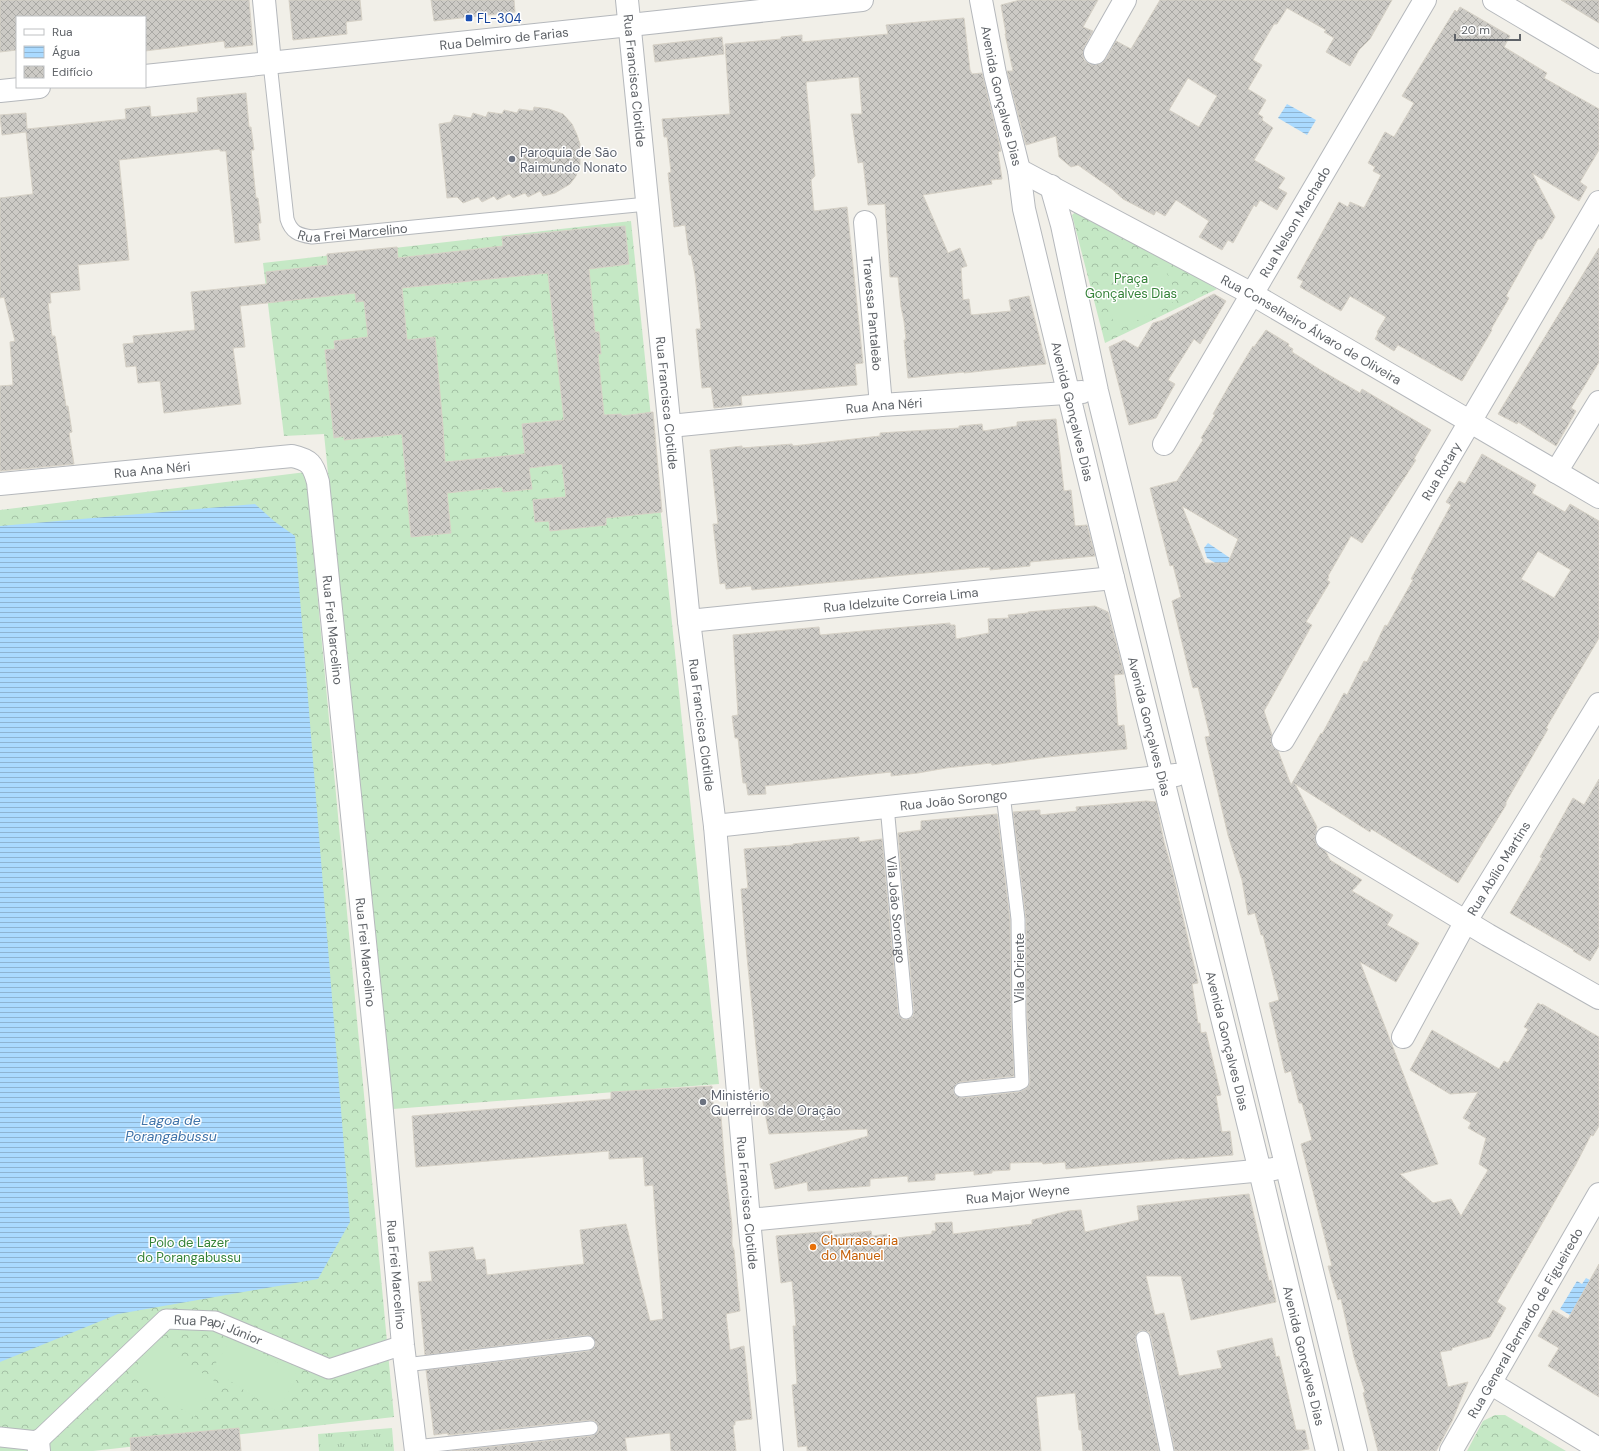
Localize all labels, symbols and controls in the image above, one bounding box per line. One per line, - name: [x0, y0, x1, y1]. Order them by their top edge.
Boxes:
- place label: FL-304: [477, 10, 522, 27]
- marker: FL-304: [464, 13, 474, 23]
- street label: Rua Francisca Clotilde: [619, 13, 650, 148]
- legend: [16, 16, 146, 88]
- scale bar: [1455, 16, 1520, 42]
- text: 20 m: [1461, 22, 1490, 38]
- text: Rua: [52, 24, 73, 40]
- street label: Rua Delmiro de Farias: [439, 24, 569, 54]
- street label: Avenida Gonçalves Dias: [977, 24, 1026, 168]
- text: Água: [52, 44, 80, 60]
- text: Edifício: [52, 64, 93, 80]
- place label: Paroquia de São Raimundo Nonato: [520, 144, 628, 176]
- marker: Paroquia de São Raimundo Nonato: [507, 154, 517, 164]
- street label: Rua Nelson Machado: [1256, 163, 1335, 280]
- street label: Rua Frei Marcelino: [296, 220, 409, 246]
- street label: Travessa Pantaleão: [859, 256, 886, 372]
- park label: Praça Gonçalves Dias: [1085, 270, 1177, 302]
- street label: Rua Conselheiro Álvaro de Oliveira: [1218, 271, 1404, 389]
- street label: Rua Francisca Clotilde: [652, 336, 682, 470]
- street label: Avenida Gonçalves Dias: [1047, 340, 1097, 483]
- street label: Rua Ana Néri: [845, 394, 923, 417]
- street label: Rua Rotary: [1418, 439, 1465, 503]
- street label: Rua Ana Néri: [113, 458, 191, 482]
- street label: Rua Frei Marcelino: [319, 575, 347, 686]
- street label: Rua Idelzuite Correia Lima: [823, 584, 979, 616]
- street label: Avenida Gonçalves Dias: [1124, 655, 1175, 798]
- street label: Rua Francisca Clotilde: [685, 658, 719, 792]
- street label: Rua João Sorongo: [899, 786, 1008, 814]
- street label: Rua Abílio Martins: [1463, 818, 1534, 919]
- street label: Vila João Sorongo: [883, 855, 909, 964]
- street label: Rua Frei Marcelino: [352, 897, 380, 1008]
- street label: Vila Oriente: [1011, 933, 1028, 1003]
- street label: Avenida Gonçalves Dias: [1202, 969, 1253, 1113]
- place label: Ministério Guerreiros de Oração: [711, 1087, 841, 1119]
- marker: Ministério Guerreiros de Oração: [698, 1097, 708, 1107]
- water label: Lagoa de Porangabussu: [125, 1111, 217, 1145]
- street label: Rua Francisca Clotilde: [733, 1136, 762, 1270]
- street label: Rua Major Weyne: [965, 1181, 1070, 1208]
- street label: Rua Frei Marcelino: [383, 1219, 410, 1331]
- street label: Rua General Bernardo de Figueiredo: [1464, 1225, 1587, 1421]
- place label: Churrascaria do Manuel: [821, 1232, 898, 1264]
- park label: Polo de Lazer do Porangabussu: [137, 1234, 241, 1266]
- marker: Churrascaria do Manuel: [808, 1242, 818, 1252]
- street label: Avenida Gonçalves Dias: [1279, 1284, 1329, 1427]
- street label: Rua Papi Júnior: [174, 1311, 265, 1349]

